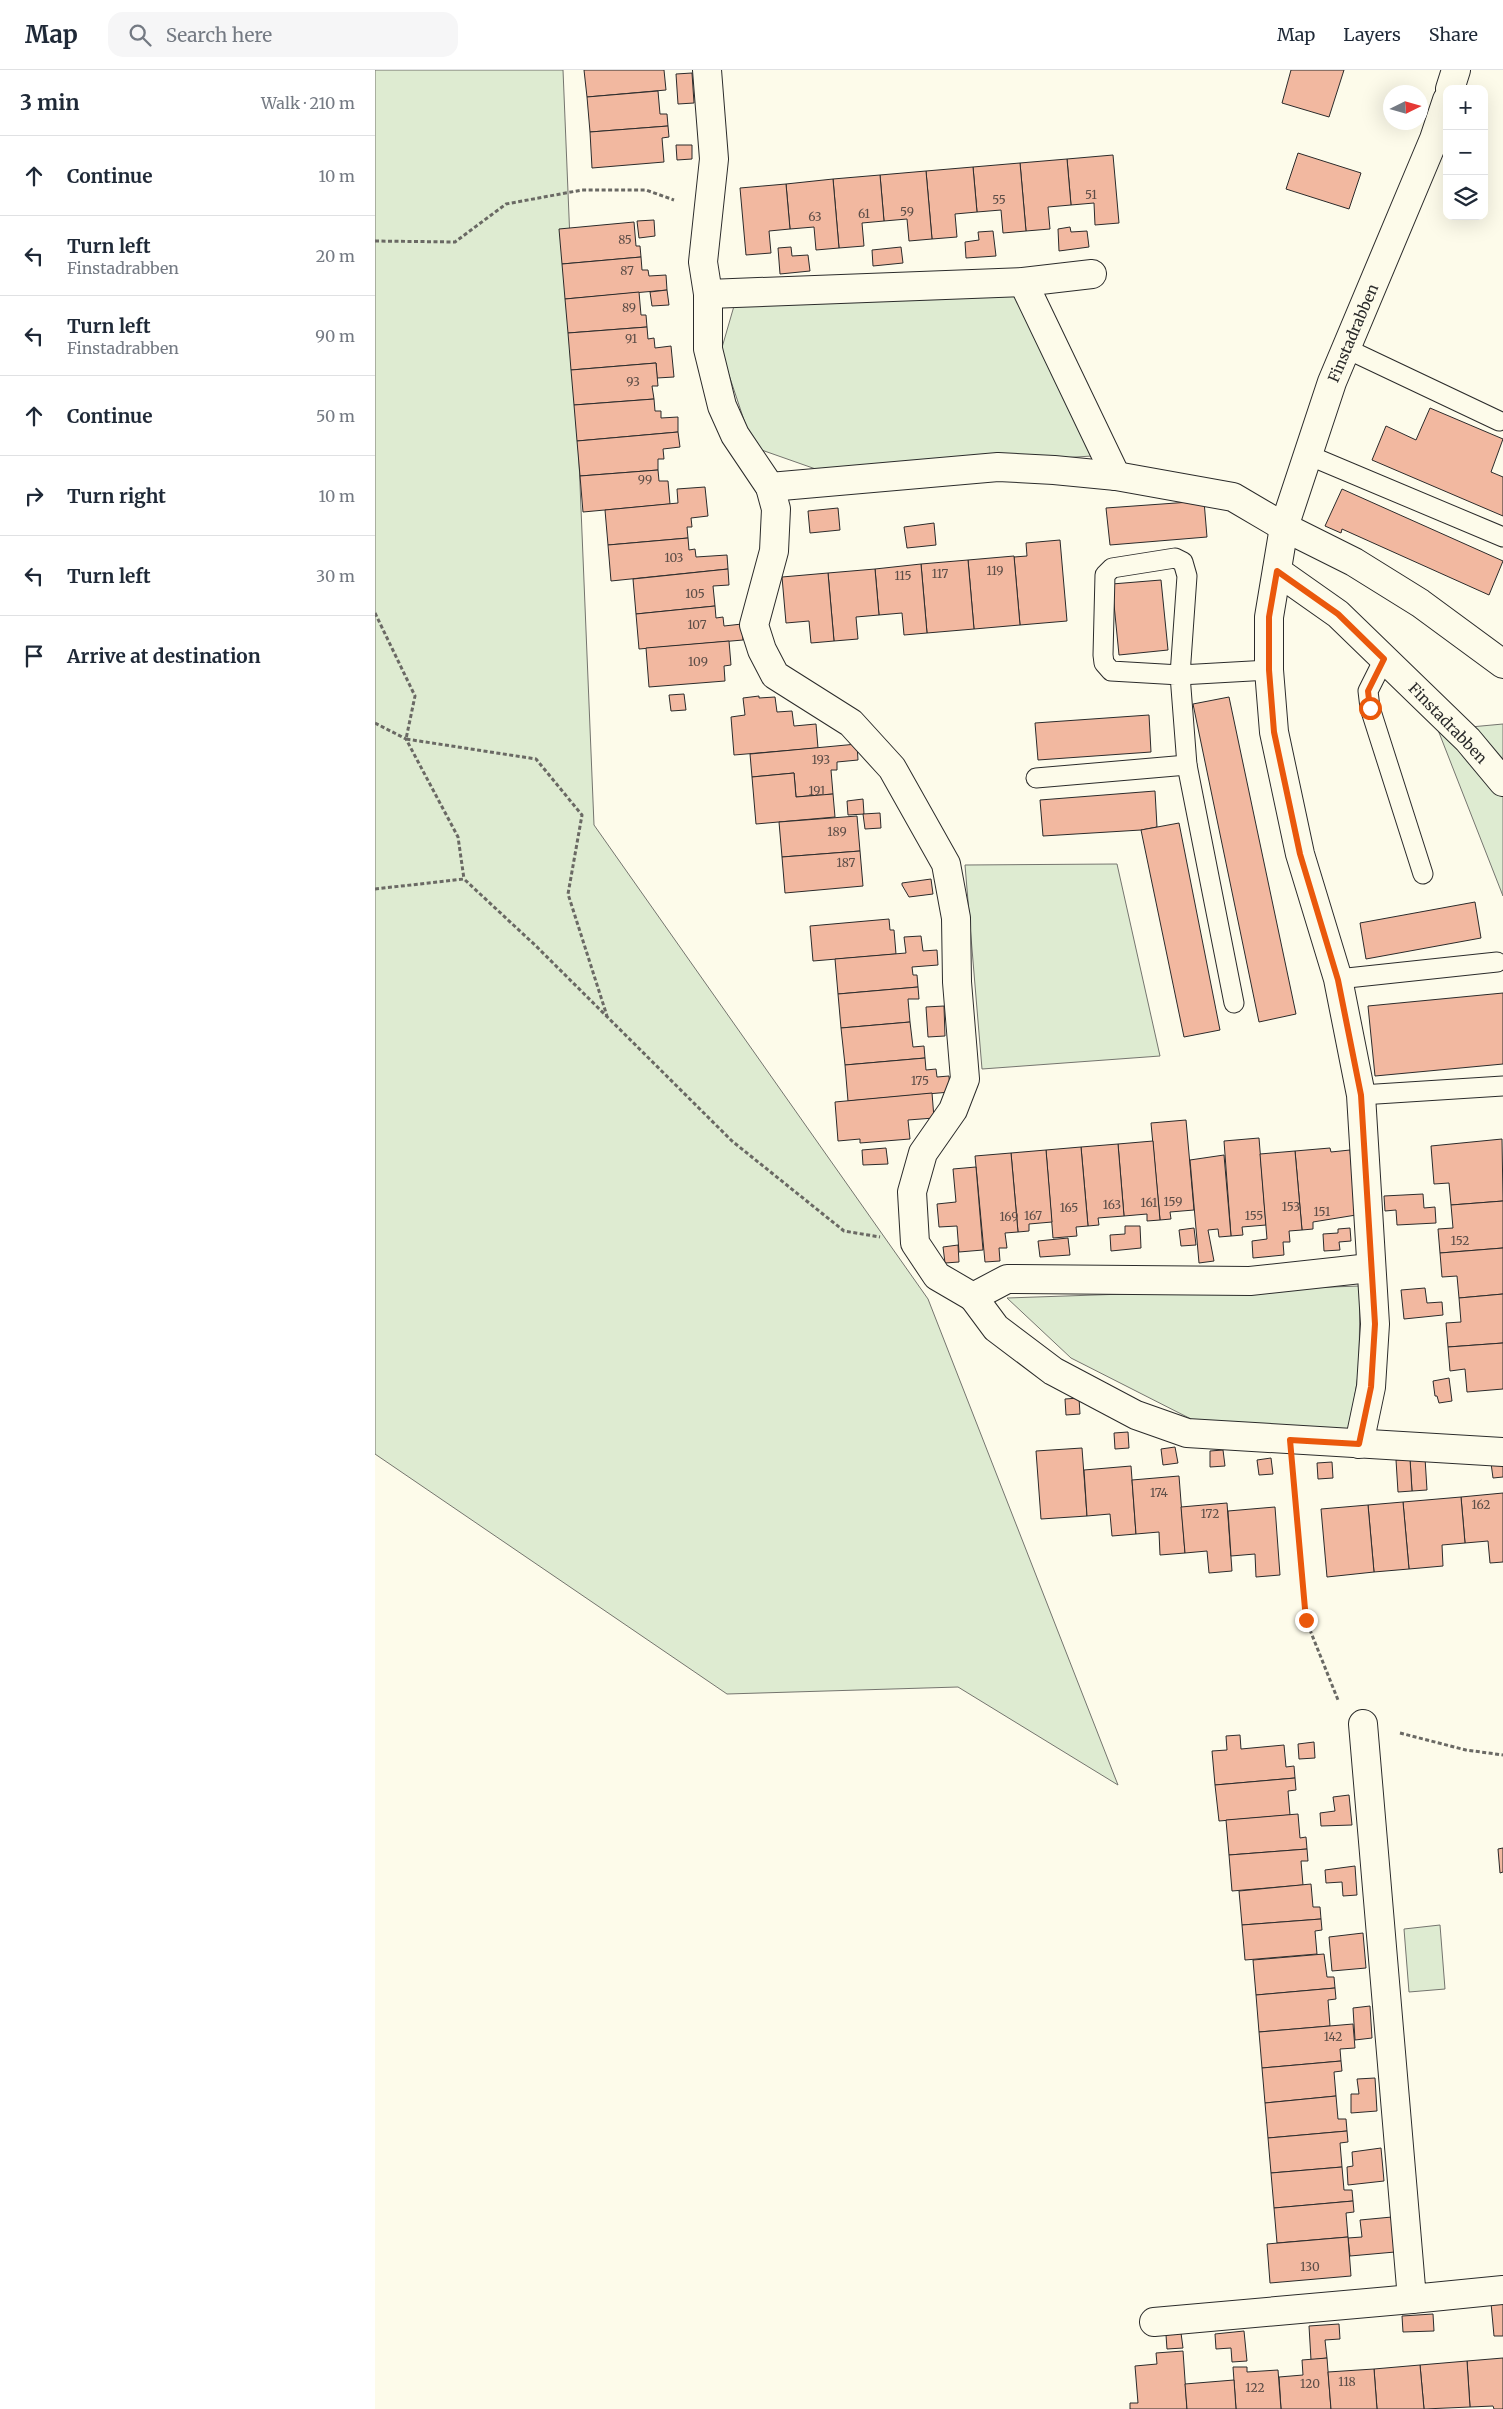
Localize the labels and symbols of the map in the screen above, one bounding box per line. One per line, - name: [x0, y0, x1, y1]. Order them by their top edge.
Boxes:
- north arrow: [1383, 85, 1428, 130]
- house number: 51: [1085, 187, 1097, 202]
- house number: 55: [992, 192, 1006, 207]
- house number: 59: [900, 204, 914, 219]
- house number: 61: [858, 206, 870, 221]
- house number: 63: [808, 209, 822, 224]
- house number: 85: [618, 232, 632, 247]
- house number: 87: [620, 263, 634, 278]
- street label: Finstadrabben: [1324, 281, 1382, 385]
- house number: 89: [622, 300, 636, 315]
- house number: 91: [625, 331, 638, 346]
- house number: 93: [626, 374, 640, 389]
- house number: 99: [638, 472, 652, 487]
- house number: 103: [665, 550, 684, 565]
- house number: 119: [986, 563, 1004, 578]
- house number: 117: [932, 566, 948, 581]
- house number: 115: [894, 568, 912, 583]
- house number: 105: [685, 586, 705, 601]
- house number: 107: [687, 617, 707, 632]
- house number: 109: [688, 654, 708, 669]
- street label: Finstadrabben: [1405, 679, 1491, 767]
- route start: [1359, 697, 1382, 720]
- house number: 193: [812, 752, 830, 767]
- house number: 191: [808, 783, 826, 798]
- house number: 189: [827, 824, 847, 839]
- house number: 187: [837, 855, 856, 870]
- house number: 175: [911, 1073, 929, 1088]
- house number: 159: [1164, 1194, 1182, 1209]
- house number: 161: [1141, 1195, 1158, 1210]
- house number: 163: [1103, 1197, 1121, 1212]
- house number: 153: [1282, 1199, 1300, 1214]
- house number: 165: [1060, 1200, 1078, 1215]
- house number: 151: [1314, 1204, 1331, 1219]
- house number: 167: [1024, 1208, 1042, 1223]
- house number: 155: [1245, 1208, 1263, 1223]
- house number: 169: [999, 1209, 1019, 1224]
- house number: 152: [1451, 1233, 1469, 1248]
- house number: 174: [1150, 1485, 1169, 1500]
- house number: 162: [1472, 1497, 1490, 1512]
- house number: 172: [1201, 1506, 1219, 1521]
- route end: [1295, 1609, 1318, 1632]
- house number: 142: [1324, 2029, 1342, 2044]
- house number: 130: [1300, 2259, 1320, 2274]
- house number: 118: [1338, 2374, 1356, 2389]
- house number: 120: [1300, 2376, 1320, 2391]
- house number: 122: [1245, 2380, 1265, 2395]

